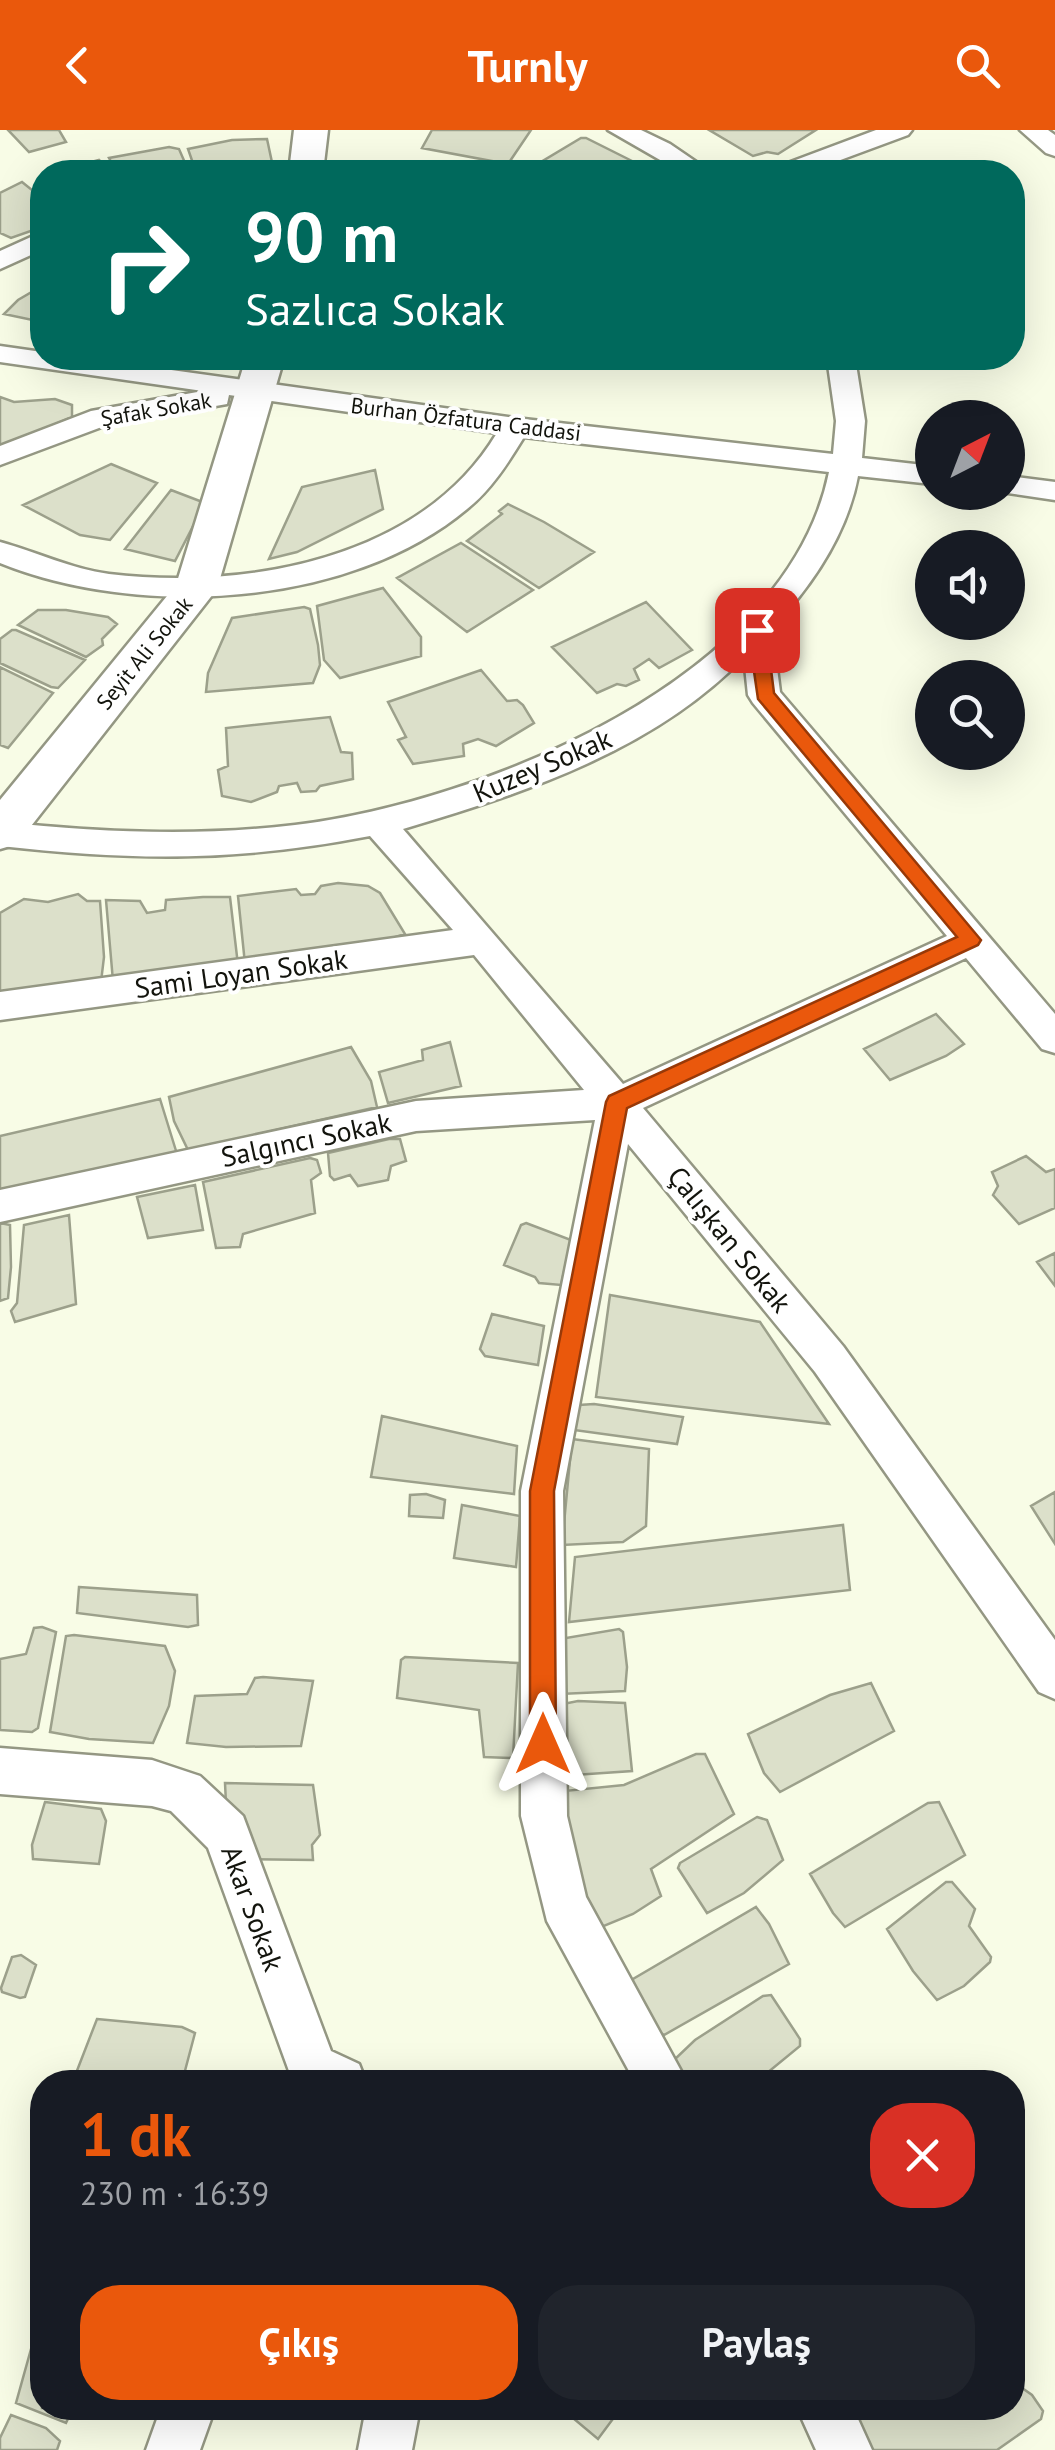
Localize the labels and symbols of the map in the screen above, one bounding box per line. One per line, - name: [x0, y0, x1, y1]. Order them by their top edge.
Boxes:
- street label: Şafak Sokak: [99, 385, 214, 432]
- street label: Burhan Özfatura Caddasi: [349, 391, 583, 447]
- north arrow: [915, 400, 1025, 510]
- pin: [715, 588, 800, 673]
- street label: Seyit Ali Sokak: [90, 590, 198, 715]
- street label: Kuzey Sokak: [467, 719, 618, 811]
- street label: Sami Loyan Sokak: [132, 940, 350, 1006]
- street label: Salgıncı Sokak: [218, 1103, 395, 1175]
- street label: Çalışkan Sokak: [660, 1158, 801, 1320]
- position arrow: [491, 1692, 595, 1796]
- street label: Akar Sokak: [213, 1840, 293, 1977]

